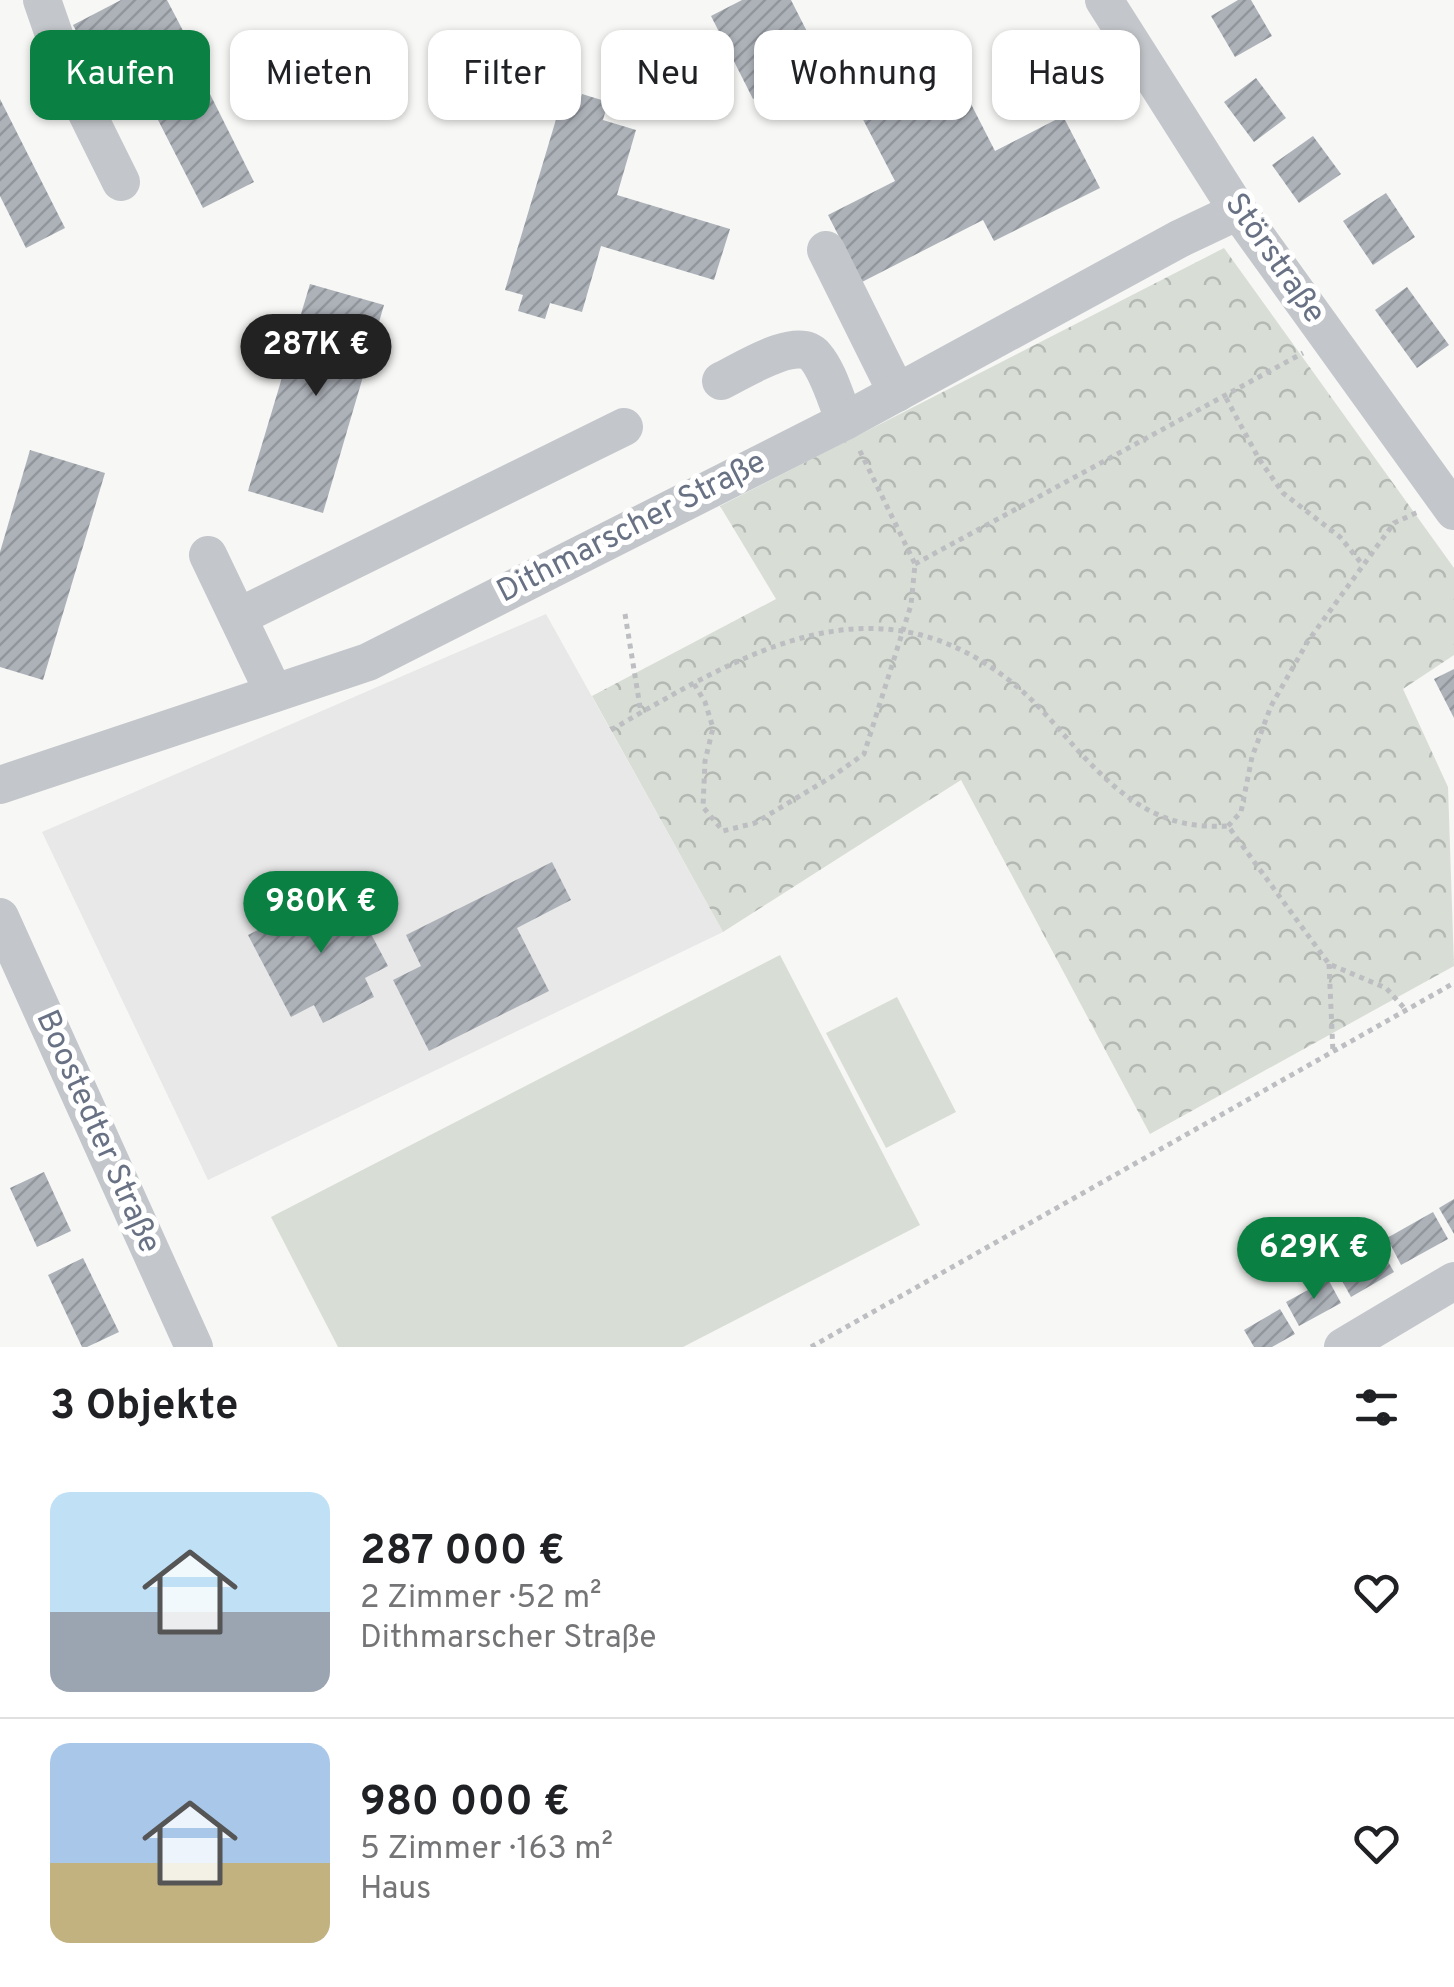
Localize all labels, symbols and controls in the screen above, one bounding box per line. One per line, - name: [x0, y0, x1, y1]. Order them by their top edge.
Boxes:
- chip: Kaufen: [30, 30, 210, 120]
- chip: Mieten: [230, 30, 408, 120]
- chip: Filter: [428, 30, 581, 120]
- chip: Neu: [601, 30, 734, 120]
- chip: Wohnung: [754, 30, 972, 120]
- chip: Haus: [992, 30, 1140, 120]
- street label: Störstraße: [1215, 186, 1333, 332]
- pin: 287K €: [235, 314, 397, 399]
- text: 287K €: [262, 326, 370, 366]
- street label: Dithmarscher Straße: [491, 443, 773, 613]
- pin: 980K €: [240, 871, 402, 956]
- text: 980K €: [265, 883, 377, 923]
- street label: Boostedter Straße: [25, 1004, 169, 1260]
- pin: 629K €: [1233, 1217, 1395, 1302]
- text: 629K €: [1259, 1229, 1369, 1269]
- icon: filters: [1349, 1380, 1404, 1435]
- text: 3 Objekte: [50, 1381, 238, 1434]
- text: 287 000 €: [360, 1526, 565, 1579]
- icon: home: [130, 1532, 250, 1652]
- icon: heart: [1349, 1565, 1404, 1620]
- text: 2 Zimmer · 52 m²: [360, 1579, 602, 1619]
- text: Dithmarscher Straße: [360, 1619, 656, 1659]
- text: 980 000 €: [360, 1777, 570, 1830]
- icon: home: [130, 1783, 250, 1903]
- icon: heart: [1349, 1816, 1404, 1871]
- text: 5 Zimmer · 163 m²: [360, 1830, 613, 1870]
- text: Haus: [360, 1870, 431, 1910]

